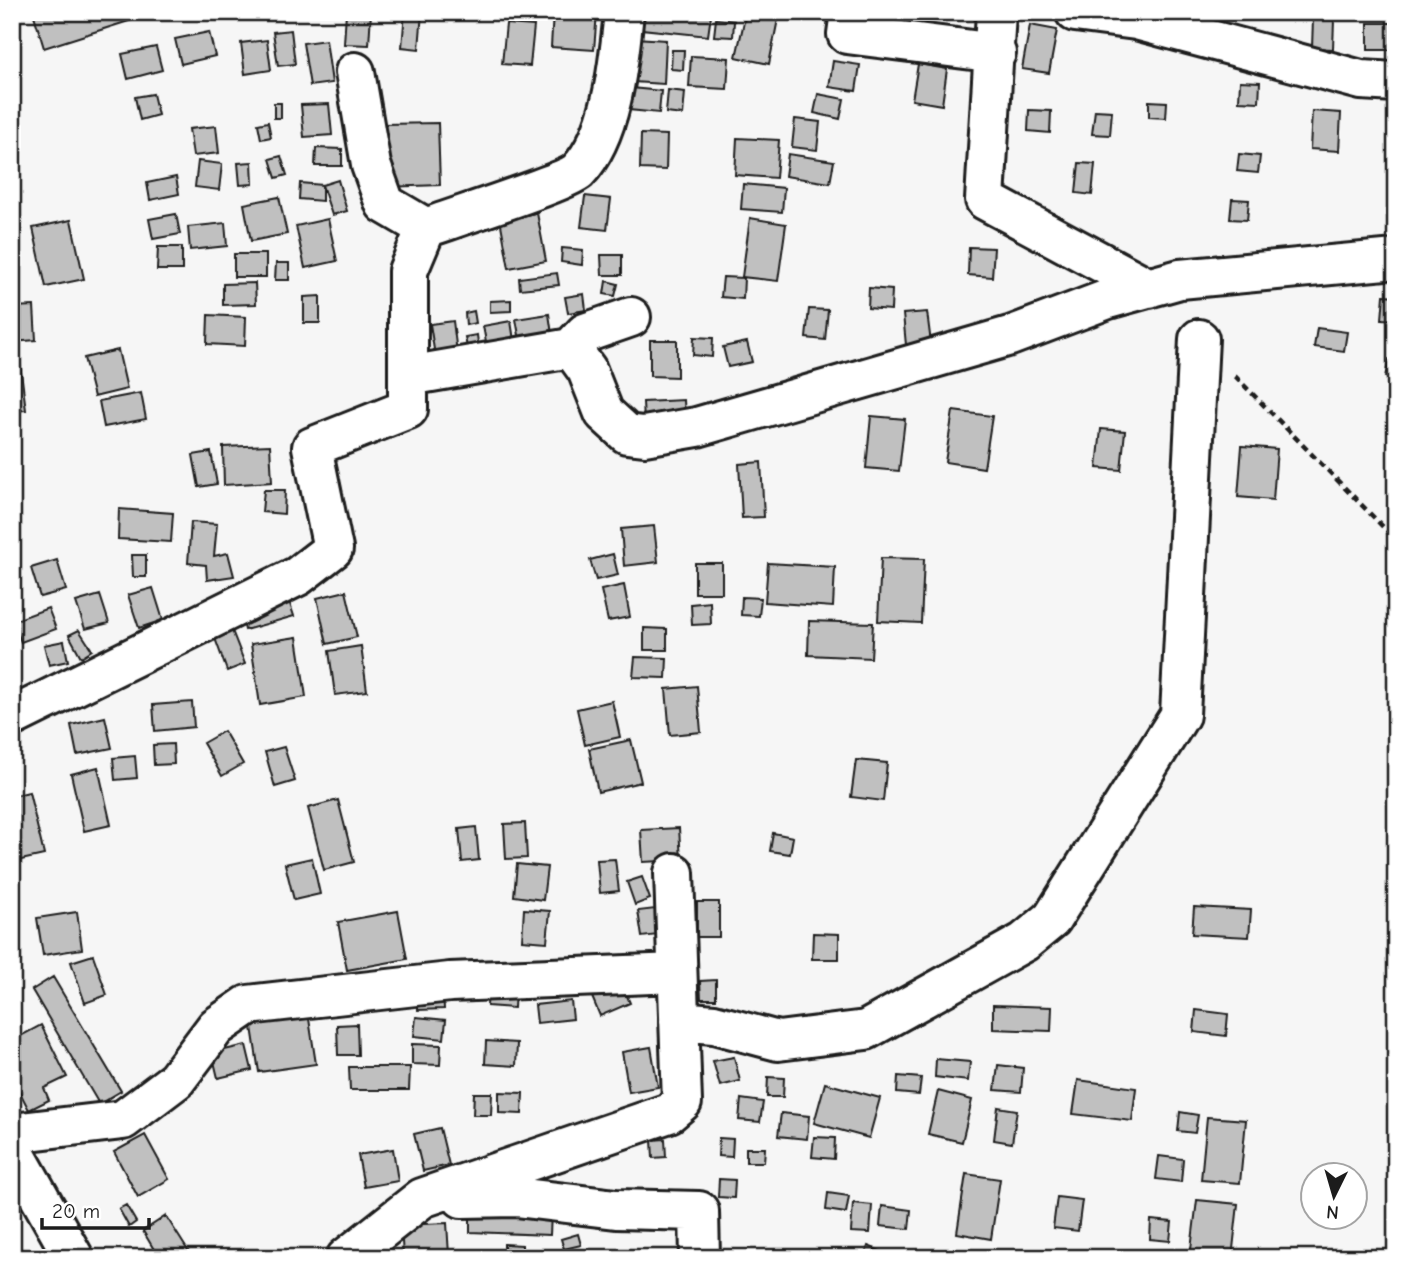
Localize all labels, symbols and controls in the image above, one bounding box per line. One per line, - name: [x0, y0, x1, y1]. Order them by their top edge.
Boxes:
- north arrow: [1300, 1162, 1370, 1232]
- scale bar: [42, 1186, 149, 1230]
- text: 20 m: [52, 1199, 100, 1223]
- text: N: [1325, 1200, 1340, 1223]

